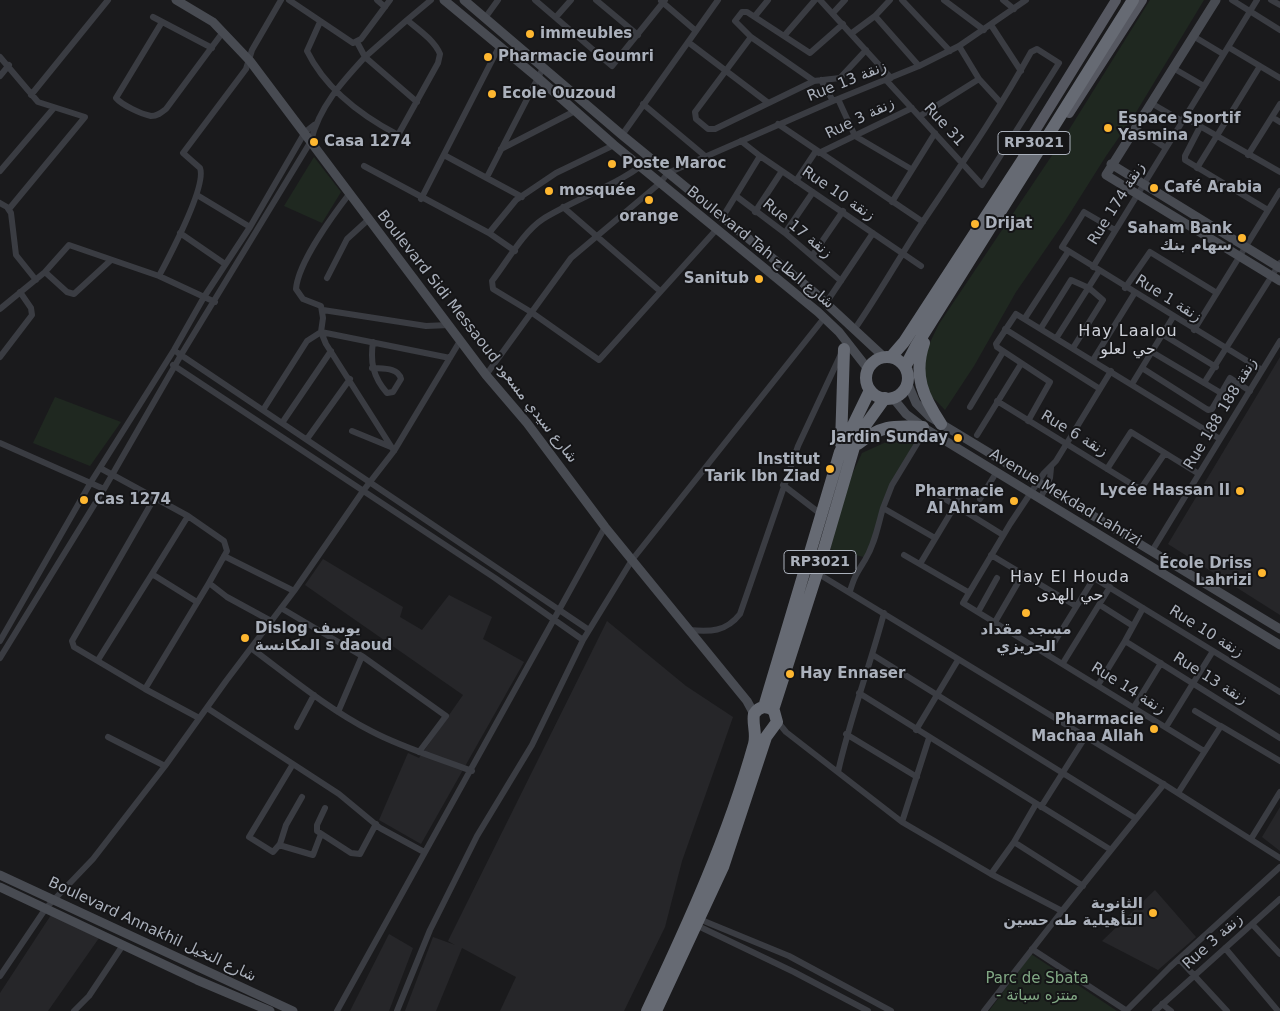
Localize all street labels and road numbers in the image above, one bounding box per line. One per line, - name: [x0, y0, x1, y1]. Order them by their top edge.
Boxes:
- street label: Rue 13 زنقة: [805, 58, 889, 106]
- street label: Rue 3 زنقة: [823, 95, 897, 143]
- street label: Rue 31: [920, 100, 968, 150]
- road number: RP3021: [998, 132, 1070, 154]
- street label: Rue 174 زنقة: [1085, 160, 1149, 248]
- street label: Rue 10 زنقة: [798, 163, 878, 225]
- street label: Boulevard Tah شارع الطاح: [683, 183, 837, 313]
- street label: Rue 17 زنقة: [759, 196, 835, 262]
- street label: Boulevard Sidi Messaoud شارع سيدي مسعود: [373, 207, 581, 467]
- street label: Rue 1 زنقة: [1132, 272, 1204, 326]
- street label: Rue 188 زنقة 188: [1181, 355, 1261, 473]
- street label: Rue 6 زنقة: [1037, 407, 1111, 461]
- street label: Avenue Mekdad Lahrizi: [986, 446, 1144, 550]
- road number: RP3021: [784, 550, 856, 574]
- street label: Rue 10 زنقة: [1166, 602, 1246, 662]
- street label: Rue 13 زنقة: [1170, 649, 1250, 709]
- street label: Rue 14 زنقة: [1088, 659, 1168, 719]
- street label: Boulevard Annakhil شارع النخيل: [45, 874, 259, 986]
- street label: Rue 3 زنقة: [1179, 910, 1247, 974]

